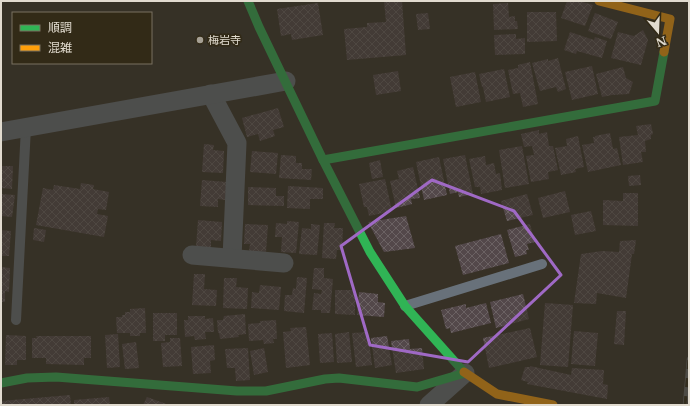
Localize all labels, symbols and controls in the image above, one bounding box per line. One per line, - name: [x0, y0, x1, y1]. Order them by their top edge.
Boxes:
- legend: [12, 12, 152, 64]
- north arrow: [638, 12, 678, 52]
- text: 順調: [48, 20, 72, 35]
- place label: 梅岩寺: [208, 33, 241, 47]
- text: N: [653, 33, 668, 50]
- marker: 梅岩寺: [195, 35, 205, 45]
- text: 混雑: [48, 40, 72, 55]

